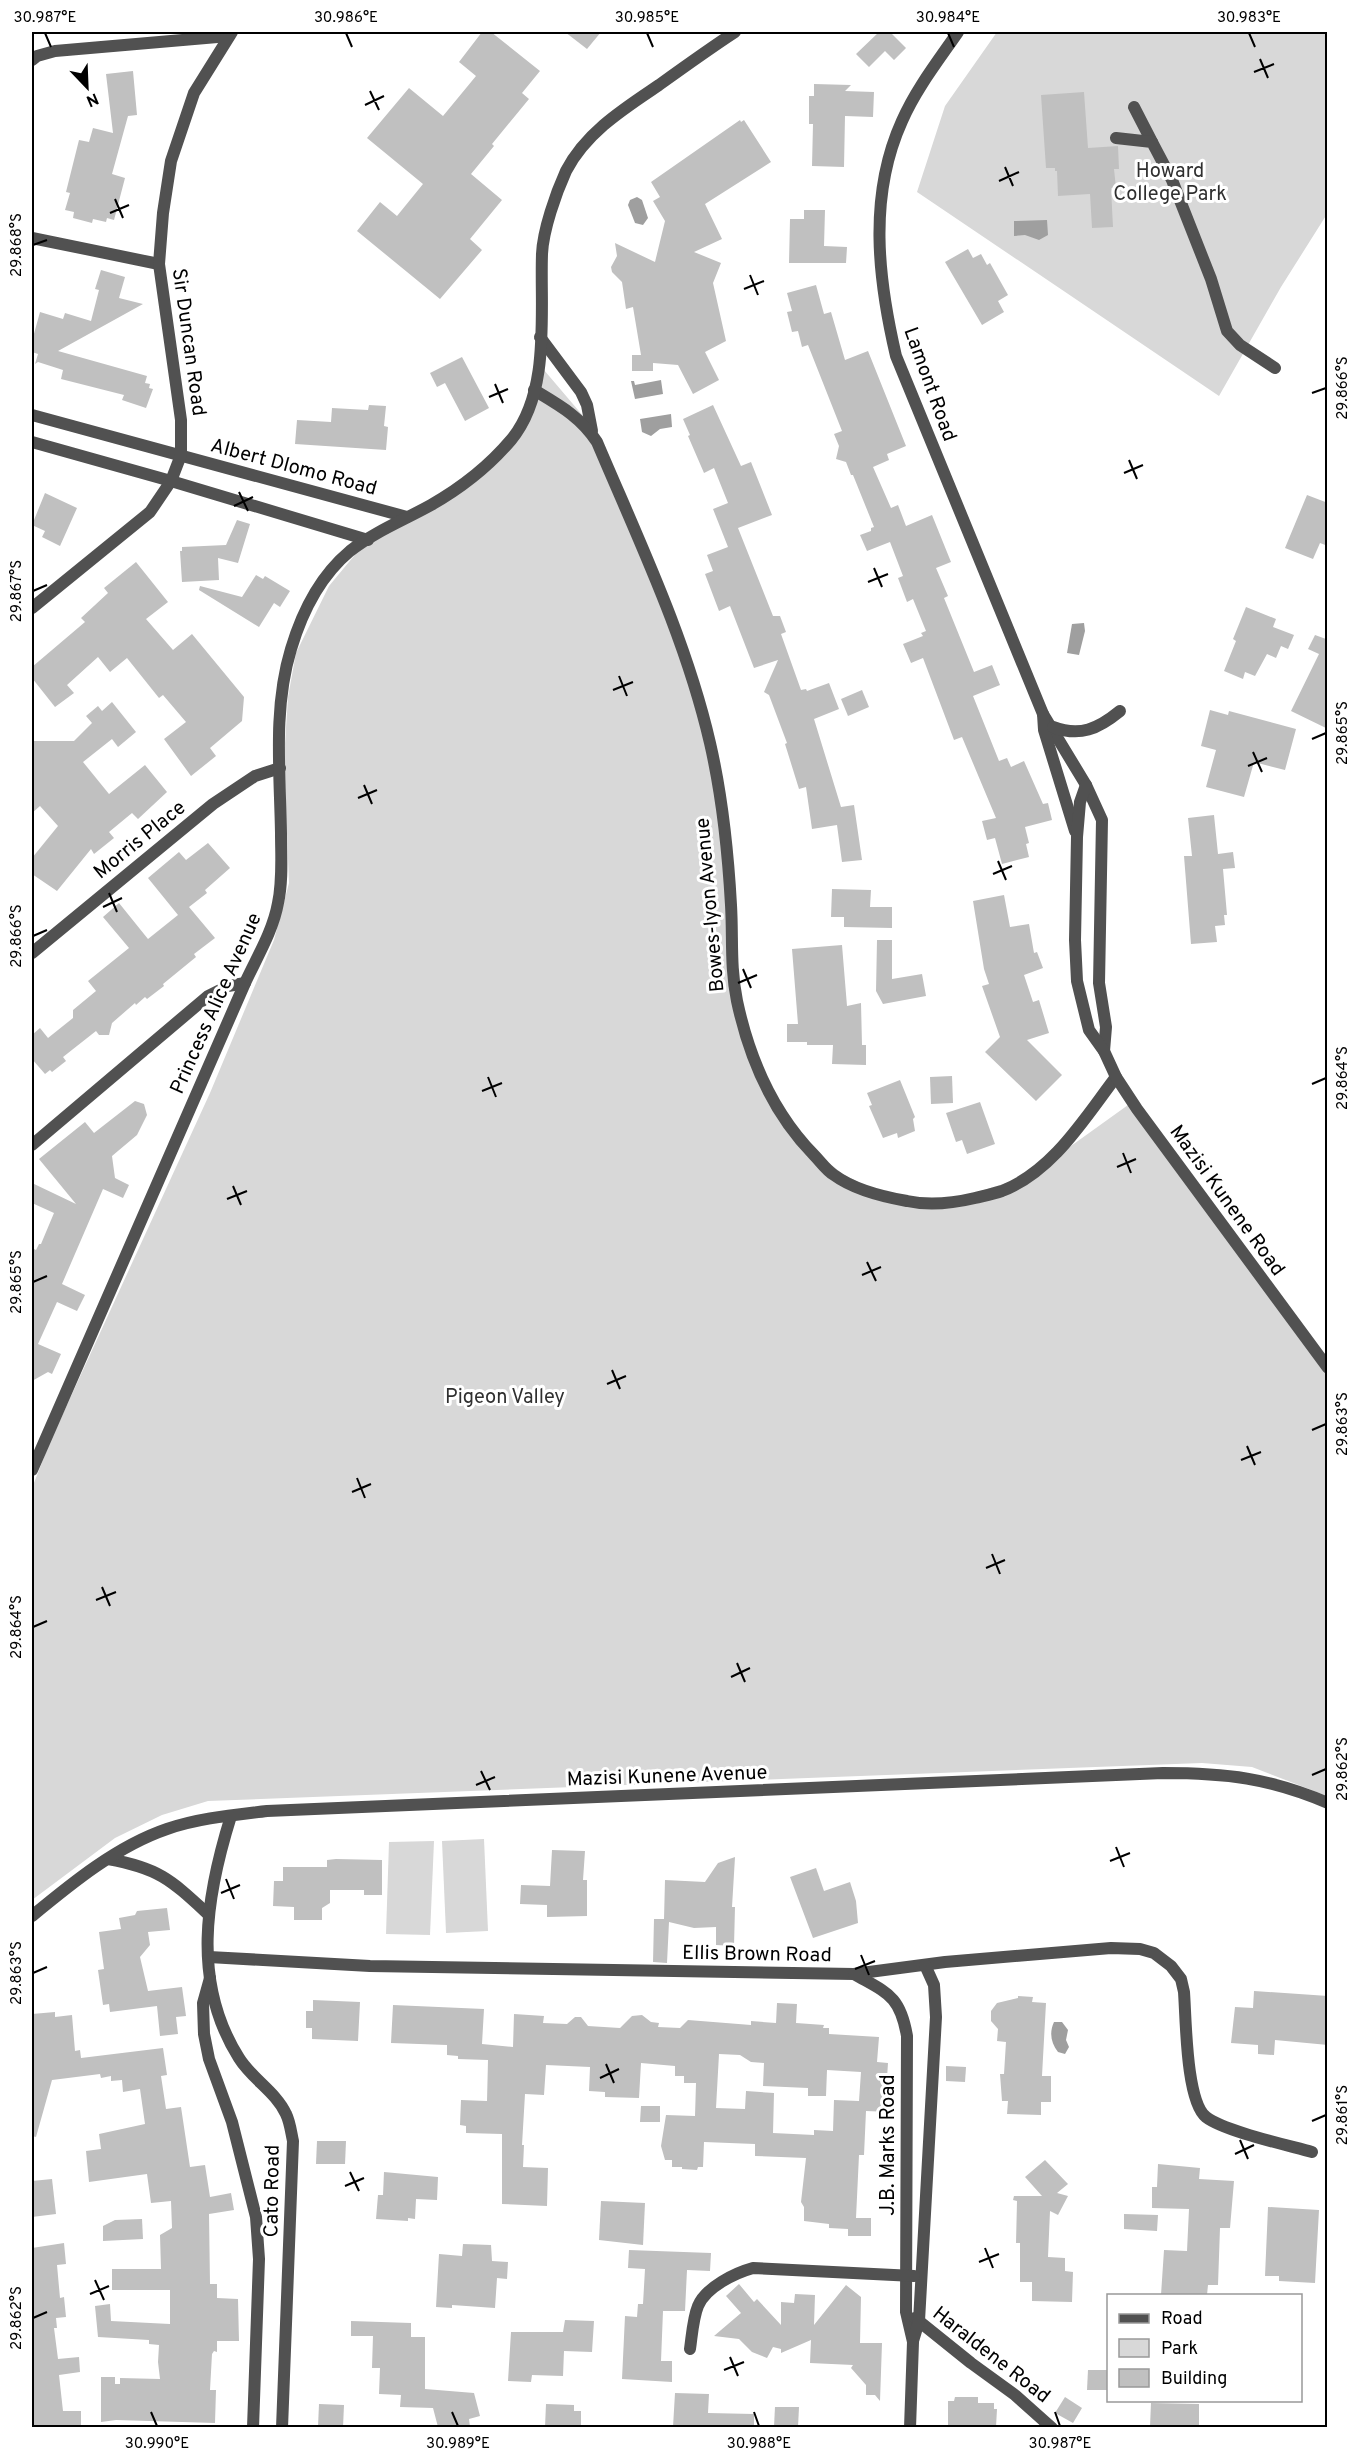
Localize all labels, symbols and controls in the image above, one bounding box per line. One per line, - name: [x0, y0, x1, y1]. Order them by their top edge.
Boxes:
- text: 30.987°E: [14, 9, 76, 28]
- text: 30.986°E: [314, 9, 378, 28]
- text: 30.985°E: [615, 9, 679, 28]
- text: 30.984°E: [916, 9, 980, 28]
- text: 30.983°E: [1217, 9, 1281, 28]
- north arrow: [57, 57, 117, 117]
- text: N: [83, 88, 101, 110]
- park label: Howard College Park: [1113, 159, 1227, 208]
- text: 29.868°S: [8, 213, 27, 277]
- street label: Sir Duncan Road: [165, 267, 211, 418]
- street label: Lamont Road: [896, 324, 962, 445]
- text: 29.866°S: [1334, 356, 1353, 420]
- street label: Albert Dlomo Road: [208, 433, 379, 503]
- text: 29.867°S: [8, 560, 27, 622]
- text: 29.865°S: [1334, 701, 1353, 765]
- street label: Morris Place: [89, 795, 192, 886]
- street label: Bowes-lyon Avenue: [690, 816, 732, 993]
- text: 29.866°S: [8, 904, 27, 968]
- street label: Princess Alice Avenue: [165, 909, 269, 1099]
- text: 29.864°S: [1334, 1046, 1353, 1110]
- street label: Mazisi Kunene Road: [1163, 1120, 1290, 1282]
- text: 29.865°S: [8, 1250, 27, 1314]
- park label: Pigeon Valley: [445, 1385, 565, 1411]
- text: 29.863°S: [1334, 1392, 1353, 1456]
- text: 29.864°S: [8, 1595, 27, 1659]
- text: 29.862°S: [1334, 1737, 1353, 1801]
- street label: Mazisi Kunene Avenue: [566, 1761, 768, 1793]
- text: 29.863°S: [8, 1941, 27, 2005]
- street label: Ellis Brown Road: [682, 1941, 832, 1969]
- street label: J.B. Marks Road: [876, 2074, 902, 2216]
- text: 29.861°S: [1334, 2085, 1353, 2145]
- street label: Cato Road: [259, 2144, 287, 2238]
- text: 29.862°S: [8, 2286, 27, 2350]
- legend: [1107, 2294, 1302, 2402]
- street label: Haraldene Road: [926, 2301, 1055, 2410]
- text: Road: [1161, 2308, 1203, 2331]
- text: Park: [1161, 2338, 1198, 2361]
- text: Building: [1161, 2368, 1227, 2391]
- text: 30.990°E: [125, 2435, 189, 2454]
- text: 30.989°E: [426, 2435, 490, 2454]
- text: 30.988°E: [727, 2435, 791, 2454]
- text: 30.987°E: [1029, 2435, 1091, 2454]

